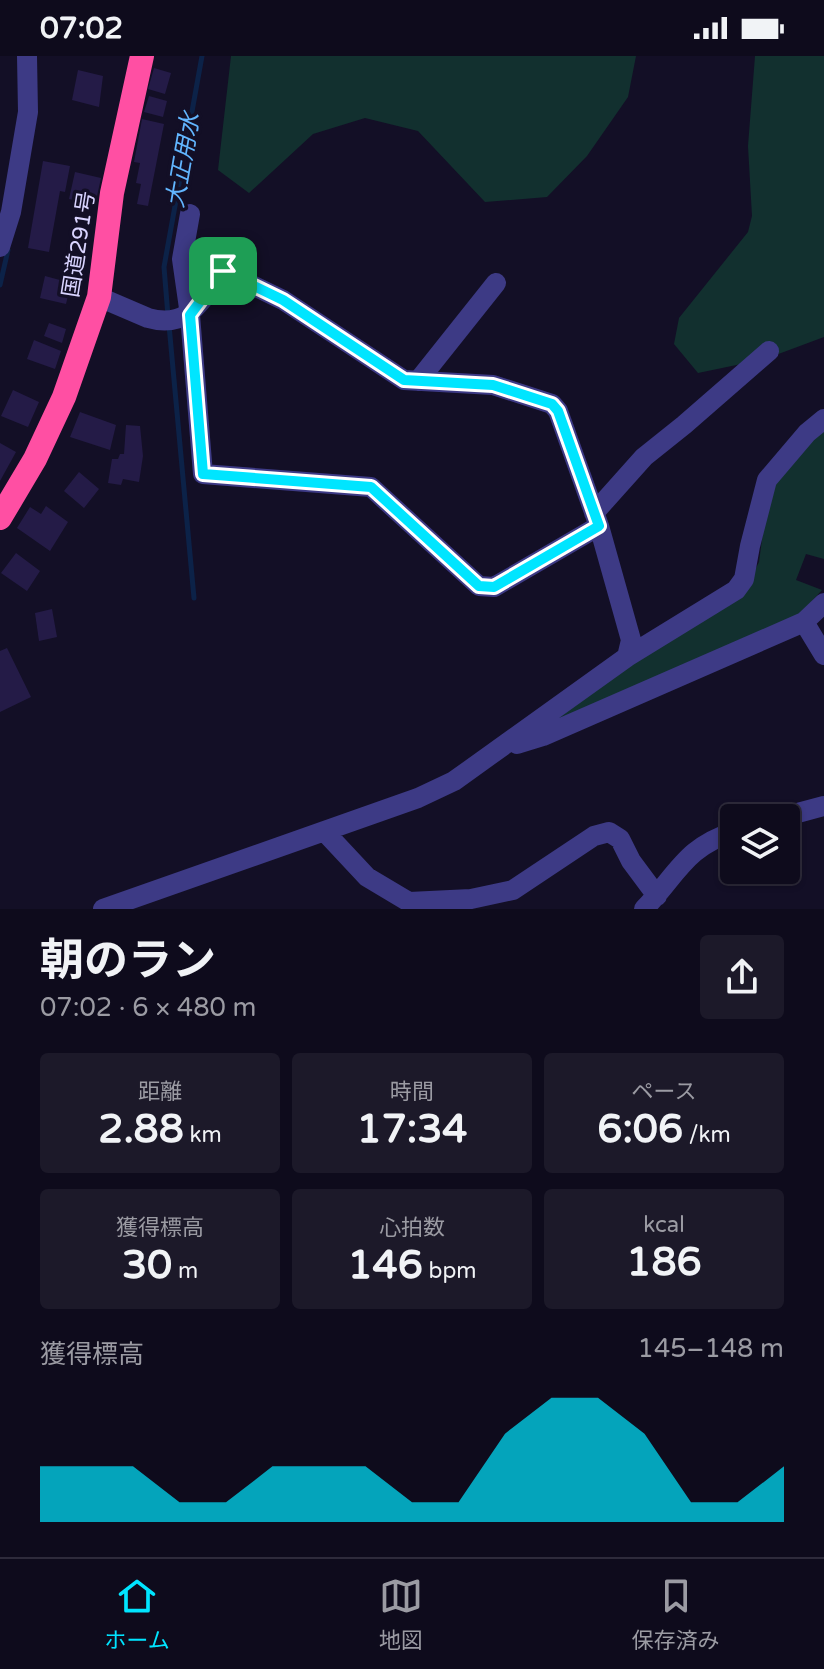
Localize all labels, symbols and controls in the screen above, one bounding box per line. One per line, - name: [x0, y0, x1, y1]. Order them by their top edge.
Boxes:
- text: 07:02: [40, 10, 123, 47]
- water label: 大正用水: [161, 107, 207, 210]
- street label: 国道291号: [58, 189, 100, 299]
- pin: [189, 237, 257, 305]
- icon: arrive: [201, 249, 245, 293]
- map controls: [720, 804, 800, 884]
- button: layers: [720, 804, 800, 884]
- text: 朝のラン: [40, 935, 216, 988]
- button: share: [700, 935, 784, 1019]
- text: 07:02 · 6 × 480 m: [40, 992, 256, 1023]
- text: 距離: [138, 1079, 182, 1105]
- text: 時間: [390, 1079, 434, 1105]
- text: ペース: [632, 1079, 696, 1105]
- text: 2.88: [98, 1105, 184, 1153]
- text: 17:34: [357, 1105, 467, 1153]
- text: 6:06: [597, 1105, 683, 1153]
- text: km: [184, 1122, 222, 1148]
- text: /km: [683, 1122, 731, 1148]
- text: kcal: [643, 1212, 685, 1238]
- text: 獲得標高: [116, 1215, 204, 1241]
- text: 心拍数: [379, 1215, 445, 1241]
- text: 186: [626, 1238, 702, 1286]
- text: 30: [122, 1241, 172, 1289]
- text: 146: [347, 1241, 423, 1289]
- text: m: [172, 1258, 198, 1284]
- text: bpm: [423, 1258, 477, 1284]
- text: 145–148 m: [638, 1333, 784, 1364]
- text: 獲得標高: [40, 1339, 144, 1370]
- tab: ホーム: [104, 1574, 170, 1654]
- tab: 地図: [379, 1574, 423, 1654]
- tab: 保存済み: [632, 1574, 720, 1654]

